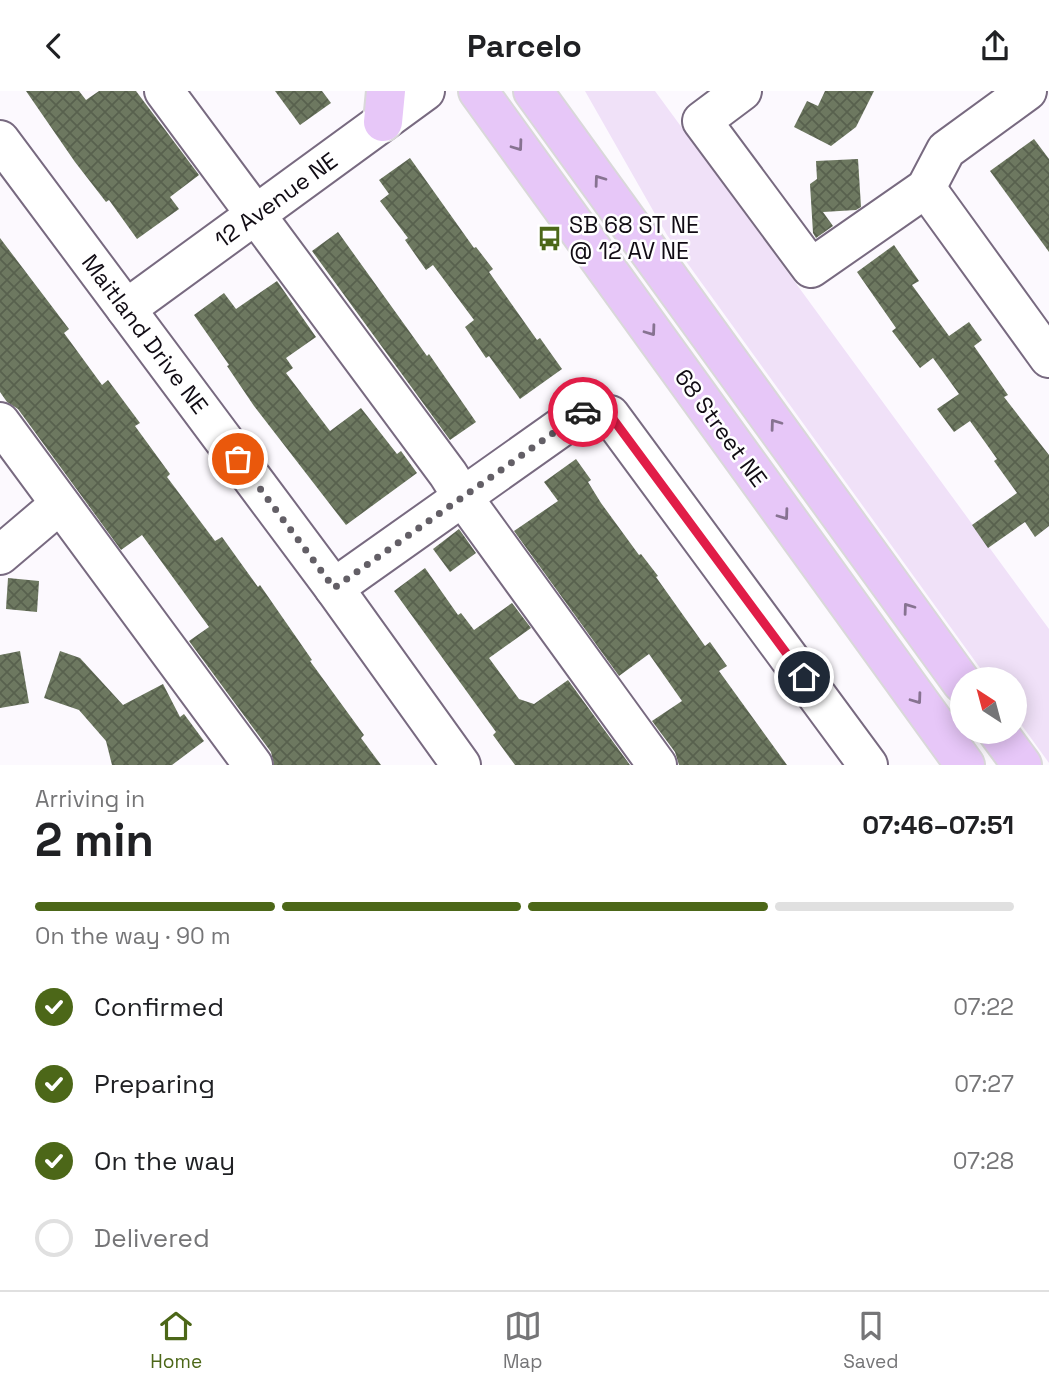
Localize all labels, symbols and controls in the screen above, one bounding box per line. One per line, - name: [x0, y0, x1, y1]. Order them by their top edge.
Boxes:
- text: Parcelo: [467, 26, 582, 66]
- icon: back: [35, 27, 73, 65]
- icon: share: [976, 27, 1014, 65]
- one-way arrow: [509, 138, 522, 151]
- street label: 12 Avenue NE: [209, 145, 343, 255]
- one-way arrow: [595, 175, 607, 188]
- place label: SB 68 ST NE @ 12 AV NE: [569, 210, 699, 266]
- bus stop icon: SB 68 ST NE @ 12 AV NE: [535, 224, 563, 252]
- street label: Maitland Drive NE: [75, 248, 215, 420]
- one-way arrow: [643, 323, 655, 336]
- street label: 68 Street NE: [668, 363, 774, 493]
- courier: [548, 377, 618, 447]
- icon: car: [564, 393, 602, 431]
- one-way arrow: [771, 419, 783, 432]
- pin: [208, 429, 268, 489]
- icon: bag: [219, 440, 257, 478]
- one-way arrow: [776, 507, 788, 520]
- one-way arrow: [904, 603, 916, 616]
- pin: [774, 647, 834, 707]
- icon: home: [785, 658, 823, 696]
- north arrow: [950, 667, 1027, 744]
- map controls: [950, 667, 1027, 744]
- one-way arrow: [909, 691, 922, 704]
- text: Arriving in: [35, 784, 145, 814]
- text: 07:46–07:51: [862, 808, 1014, 842]
- text: 2 min: [35, 811, 154, 869]
- text: On the way · 90 m: [35, 921, 230, 951]
- icon: check: [35, 988, 73, 1026]
- text: Confirmed: [94, 990, 224, 1024]
- text: 07:22: [953, 992, 1014, 1022]
- icon: check: [35, 1065, 73, 1103]
- text: Preparing: [94, 1067, 215, 1101]
- text: 07:27: [954, 1069, 1014, 1099]
- icon: check: [35, 1142, 73, 1180]
- text: On the way: [94, 1144, 235, 1178]
- text: 07:28: [953, 1146, 1014, 1176]
- text: Delivered: [94, 1221, 210, 1255]
- tab: Home: [150, 1307, 202, 1374]
- tab: Map: [503, 1307, 542, 1374]
- tab: Saved: [843, 1307, 899, 1374]

